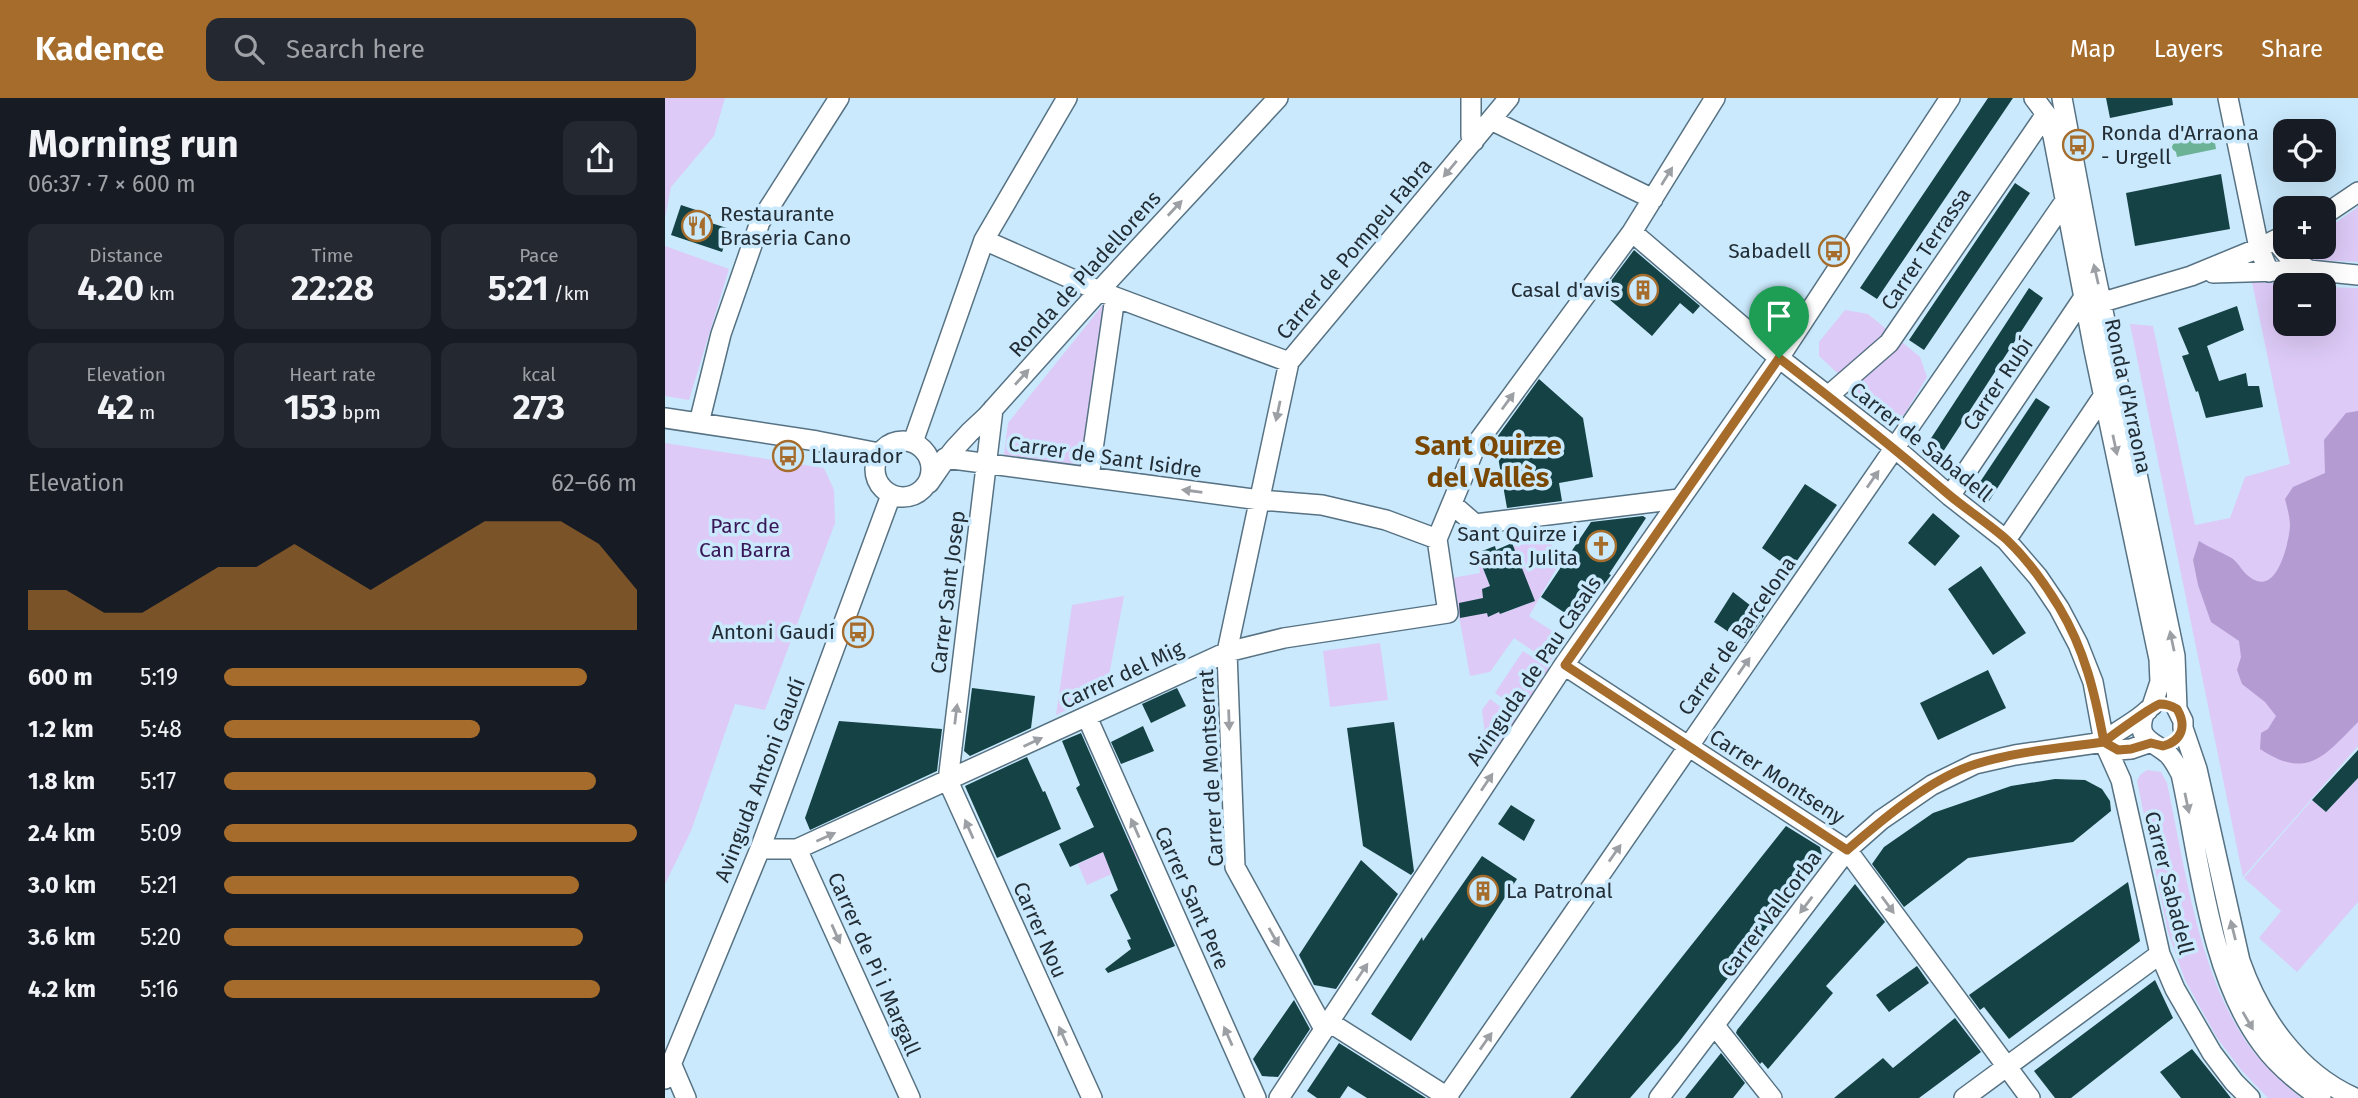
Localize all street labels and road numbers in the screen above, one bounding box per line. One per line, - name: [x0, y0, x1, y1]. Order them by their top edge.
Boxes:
- street label: Carrer de Pompeu Fabra: [1271, 153, 1437, 345]
- street label: Carrer Terrassa: [1875, 183, 1977, 315]
- street label: Ronda de Pladellorens: [1003, 185, 1167, 363]
- street label: Ronda d'Arraona: [2099, 316, 2157, 476]
- street label: Carrer Rubí: [1957, 332, 2039, 436]
- street label: Carrer de Sabadell: [1844, 376, 1998, 508]
- street label: Carrer de Sant Isidre: [1007, 431, 1203, 483]
- street label: Carrer Sant Josep: [925, 509, 971, 675]
- street label: Carrer de Barcelona: [1672, 552, 1802, 720]
- street label: Avinguda de Pau Casals: [1461, 571, 1607, 770]
- street label: Carrer del Mig: [1056, 635, 1188, 715]
- street label: Carrer de Montserrat: [1193, 668, 1229, 867]
- street label: Avinguda Antoni Gaudí: [709, 674, 811, 886]
- street label: Carrer Montseny: [1705, 724, 1850, 831]
- street label: Carrer Sabadell: [2139, 809, 2199, 957]
- street label: Carrer Sant Pere: [1149, 822, 1235, 974]
- street label: Carrer Vallcorba: [1715, 846, 1827, 982]
- street label: Carrer de Pi i Margall: [822, 868, 926, 1060]
- street label: Carrer Nou: [1007, 878, 1073, 982]

